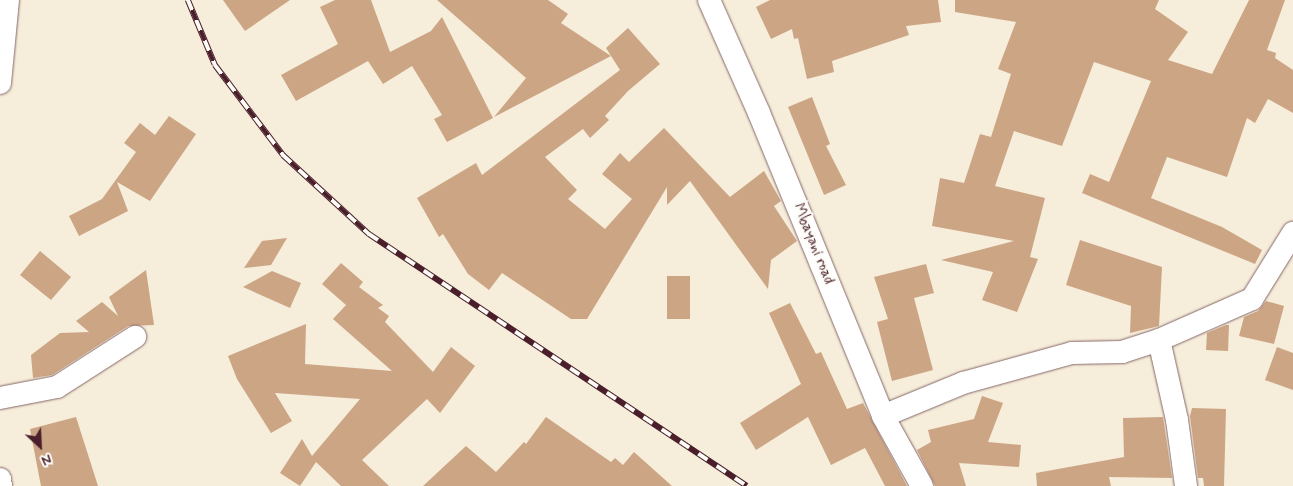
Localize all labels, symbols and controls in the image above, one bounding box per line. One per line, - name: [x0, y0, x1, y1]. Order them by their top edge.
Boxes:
- street label: Mbayani road: [789, 201, 837, 287]
- north arrow: [15, 421, 65, 471]
- text: N: [38, 449, 54, 470]

